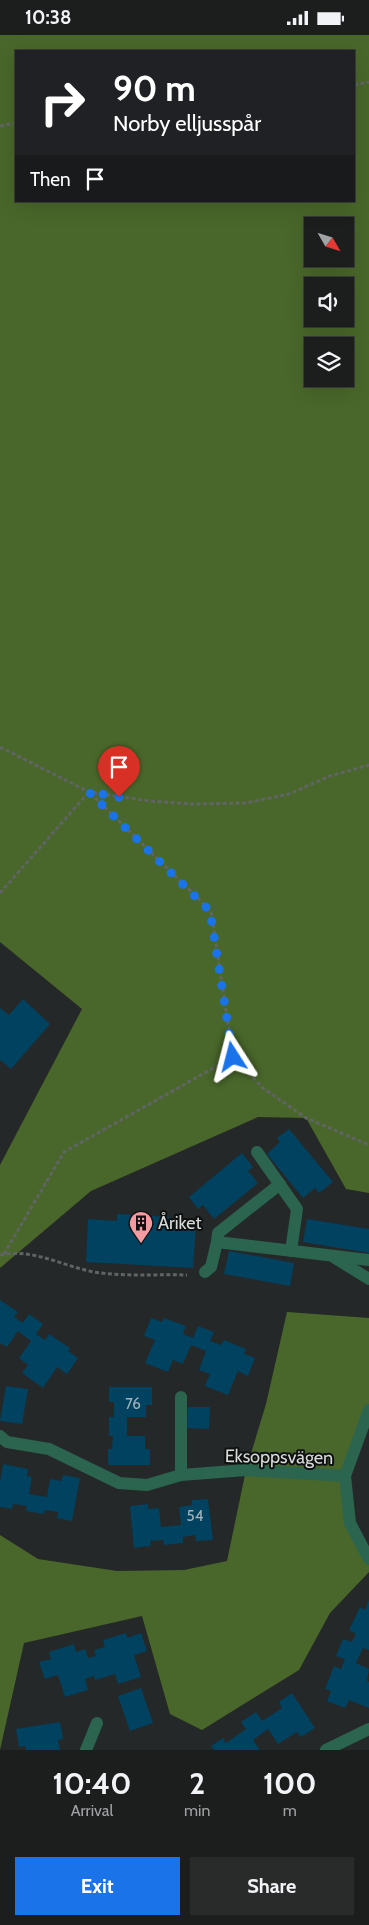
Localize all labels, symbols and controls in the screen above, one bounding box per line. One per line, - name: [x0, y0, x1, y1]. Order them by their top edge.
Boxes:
- text: 10:38: [25, 6, 71, 29]
- text: 90 m: [113, 67, 196, 110]
- icon: right: [30, 70, 95, 135]
- text: Norby elljusspår: [113, 110, 261, 137]
- icon: arrive: [81, 165, 109, 193]
- text: Then: [30, 168, 71, 191]
- north arrow: [304, 217, 354, 267]
- map controls: [304, 217, 354, 387]
- button: sound: [304, 277, 354, 327]
- button: layers: [304, 337, 354, 387]
- pin: [98, 746, 140, 797]
- icon: arrive: [105, 753, 133, 781]
- position arrow: [206, 1030, 258, 1082]
- building icon: Åriket: [128, 1210, 154, 1244]
- place label: Åriket: [158, 1212, 202, 1234]
- house number: 76: [125, 1395, 141, 1413]
- street label: Eksoppsvägen: [225, 1445, 333, 1469]
- house number: 54: [187, 1507, 204, 1525]
- text: 10:40: [53, 1765, 131, 1802]
- text: 2: [189, 1765, 205, 1802]
- text: 100: [263, 1765, 316, 1802]
- text: Arrival: [71, 1801, 113, 1820]
- text: min: [184, 1801, 210, 1820]
- text: m: [283, 1801, 297, 1820]
- button: Exit: [15, 1857, 180, 1915]
- button: Share: [190, 1857, 354, 1915]

